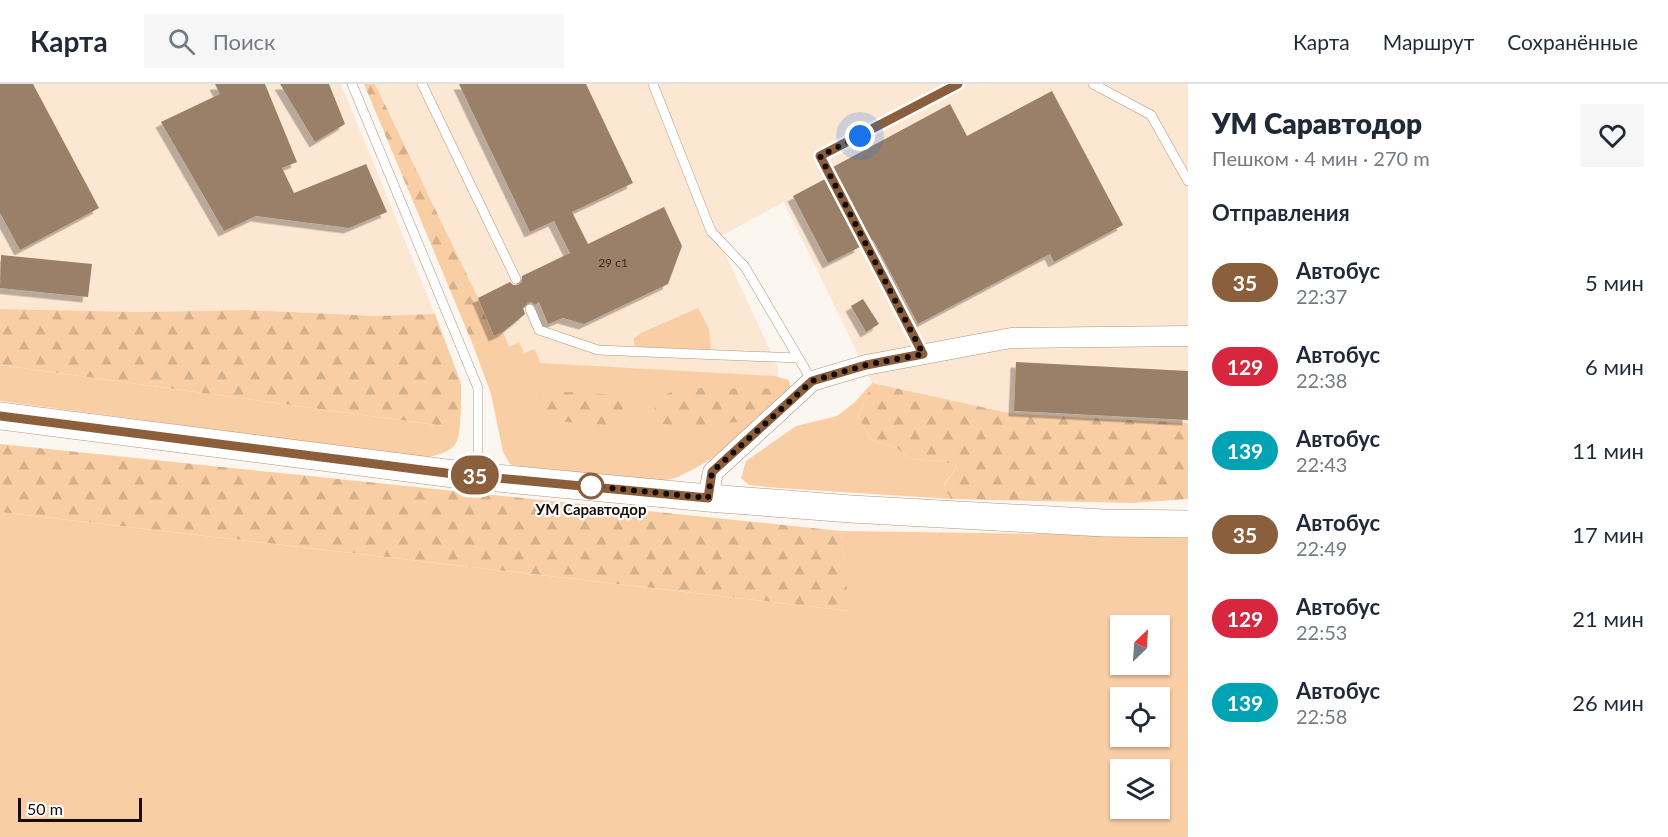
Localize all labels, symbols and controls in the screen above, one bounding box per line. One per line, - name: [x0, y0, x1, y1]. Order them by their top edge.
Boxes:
- search box: [144, 14, 564, 68]
- text: Карта: [30, 24, 108, 58]
- icon: search: [165, 25, 198, 58]
- text: Поиск: [213, 28, 276, 55]
- text: Карта: [1293, 29, 1350, 54]
- text: Маршрут: [1383, 29, 1474, 54]
- text: Сохранённые: [1507, 29, 1638, 54]
- button: heart: [1581, 104, 1644, 167]
- text: УМ Саравтодор: [1212, 106, 1422, 140]
- your location: [845, 121, 875, 151]
- text: Пешком · 4 мин · 270 m: [1212, 146, 1430, 170]
- text: Отправления: [1212, 199, 1350, 226]
- house number: 29 с1: [598, 255, 628, 270]
- text: Автобус: [1296, 257, 1380, 284]
- text: 5 мин: [1585, 269, 1644, 296]
- text: 35: [1233, 270, 1257, 295]
- text: 22:37: [1296, 284, 1347, 308]
- text: Автобус: [1296, 341, 1380, 368]
- text: 6 мин: [1585, 353, 1644, 380]
- text: 129: [1227, 354, 1263, 379]
- text: 22:38: [1296, 368, 1347, 392]
- text: Автобус: [1296, 425, 1380, 452]
- text: 11 мин: [1572, 437, 1644, 464]
- text: 139: [1227, 438, 1263, 463]
- text: 22:43: [1296, 452, 1347, 476]
- line badge: 35: [448, 456, 502, 494]
- text: 35: [463, 463, 487, 488]
- marker: УМ Саравтодор: [578, 473, 604, 499]
- place label: УМ Саравтодор: [534, 500, 647, 518]
- text: Автобус: [1296, 509, 1380, 536]
- text: 17 мин: [1572, 521, 1644, 548]
- text: 35: [1233, 522, 1257, 547]
- text: 22:49: [1296, 536, 1347, 560]
- text: Автобус: [1296, 593, 1380, 620]
- text: 21 мин: [1572, 605, 1644, 632]
- text: 129: [1227, 606, 1263, 631]
- north arrow: [1110, 615, 1170, 675]
- map controls: [1110, 615, 1170, 819]
- text: 22:53: [1296, 620, 1347, 644]
- text: Автобус: [1296, 677, 1380, 704]
- button: locate: [1110, 687, 1170, 747]
- text: 26 мин: [1572, 689, 1644, 716]
- text: 139: [1227, 690, 1263, 715]
- text: 22:58: [1296, 704, 1347, 728]
- button: layers: [1110, 759, 1170, 819]
- scale bar: [18, 795, 142, 822]
- text: 50 m: [27, 799, 63, 818]

